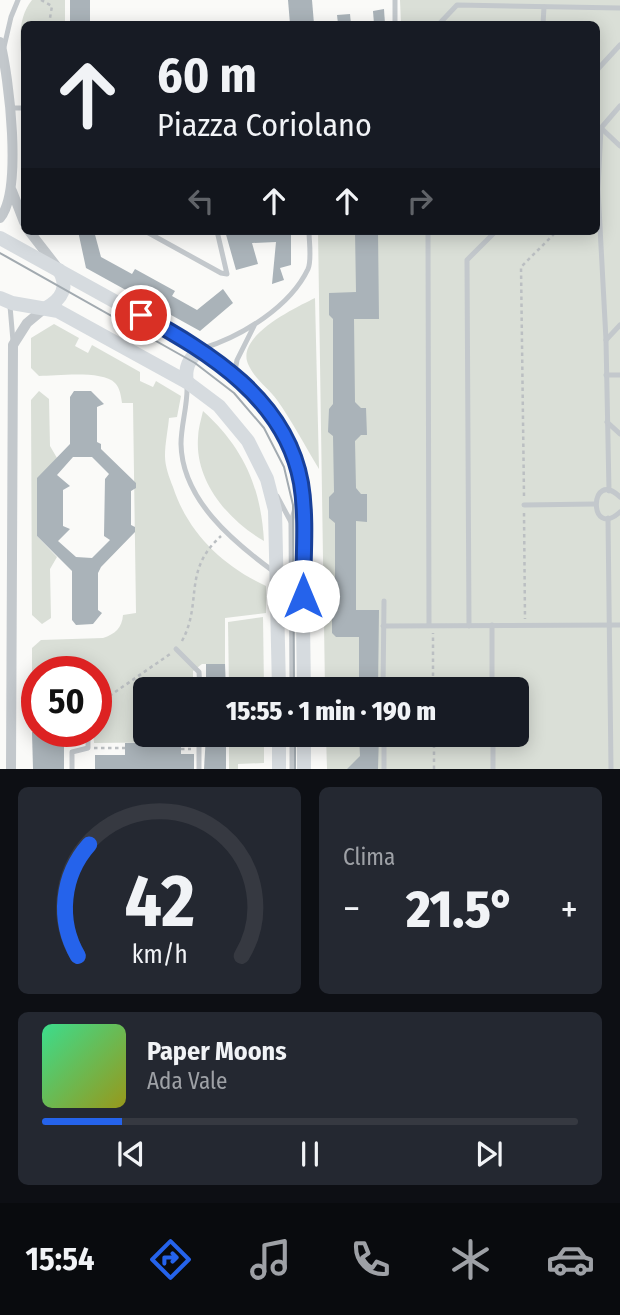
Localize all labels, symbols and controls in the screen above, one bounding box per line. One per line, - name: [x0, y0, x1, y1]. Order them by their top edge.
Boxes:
- text: 60 m: [157, 46, 257, 105]
- icon: ahead: [42, 49, 133, 140]
- text: Piazza Coriolano: [157, 106, 372, 144]
- icon: left: [182, 182, 220, 220]
- icon: ahead: [255, 182, 293, 220]
- icon: ahead: [328, 182, 366, 220]
- icon: right: [401, 182, 439, 220]
- pin: [111, 285, 171, 345]
- icon: arrive: [122, 296, 160, 334]
- position arrow: [266, 559, 340, 633]
- speed limit sign: 50: [21, 656, 112, 747]
- text: 15:55 · 1 min · 190 m: [226, 696, 436, 727]
- text: Clima: [343, 843, 395, 871]
- text: 42: [124, 859, 195, 946]
- text: 21.5°: [406, 878, 515, 941]
- text: −: [343, 886, 360, 932]
- text: +: [561, 886, 578, 932]
- text: km/h: [132, 940, 187, 970]
- text: Paper Moons: [147, 1036, 287, 1067]
- text: Ada Vale: [147, 1067, 227, 1095]
- icon: previous: [112, 1135, 150, 1173]
- icon: pause: [291, 1135, 329, 1173]
- icon: next: [470, 1135, 508, 1173]
- icon: directions: [146, 1235, 195, 1284]
- icon: music: [246, 1235, 295, 1284]
- icon: phone: [346, 1235, 395, 1284]
- icon: climate: [446, 1235, 495, 1284]
- icon: car: [546, 1235, 595, 1284]
- text: 15:54: [26, 1240, 95, 1278]

